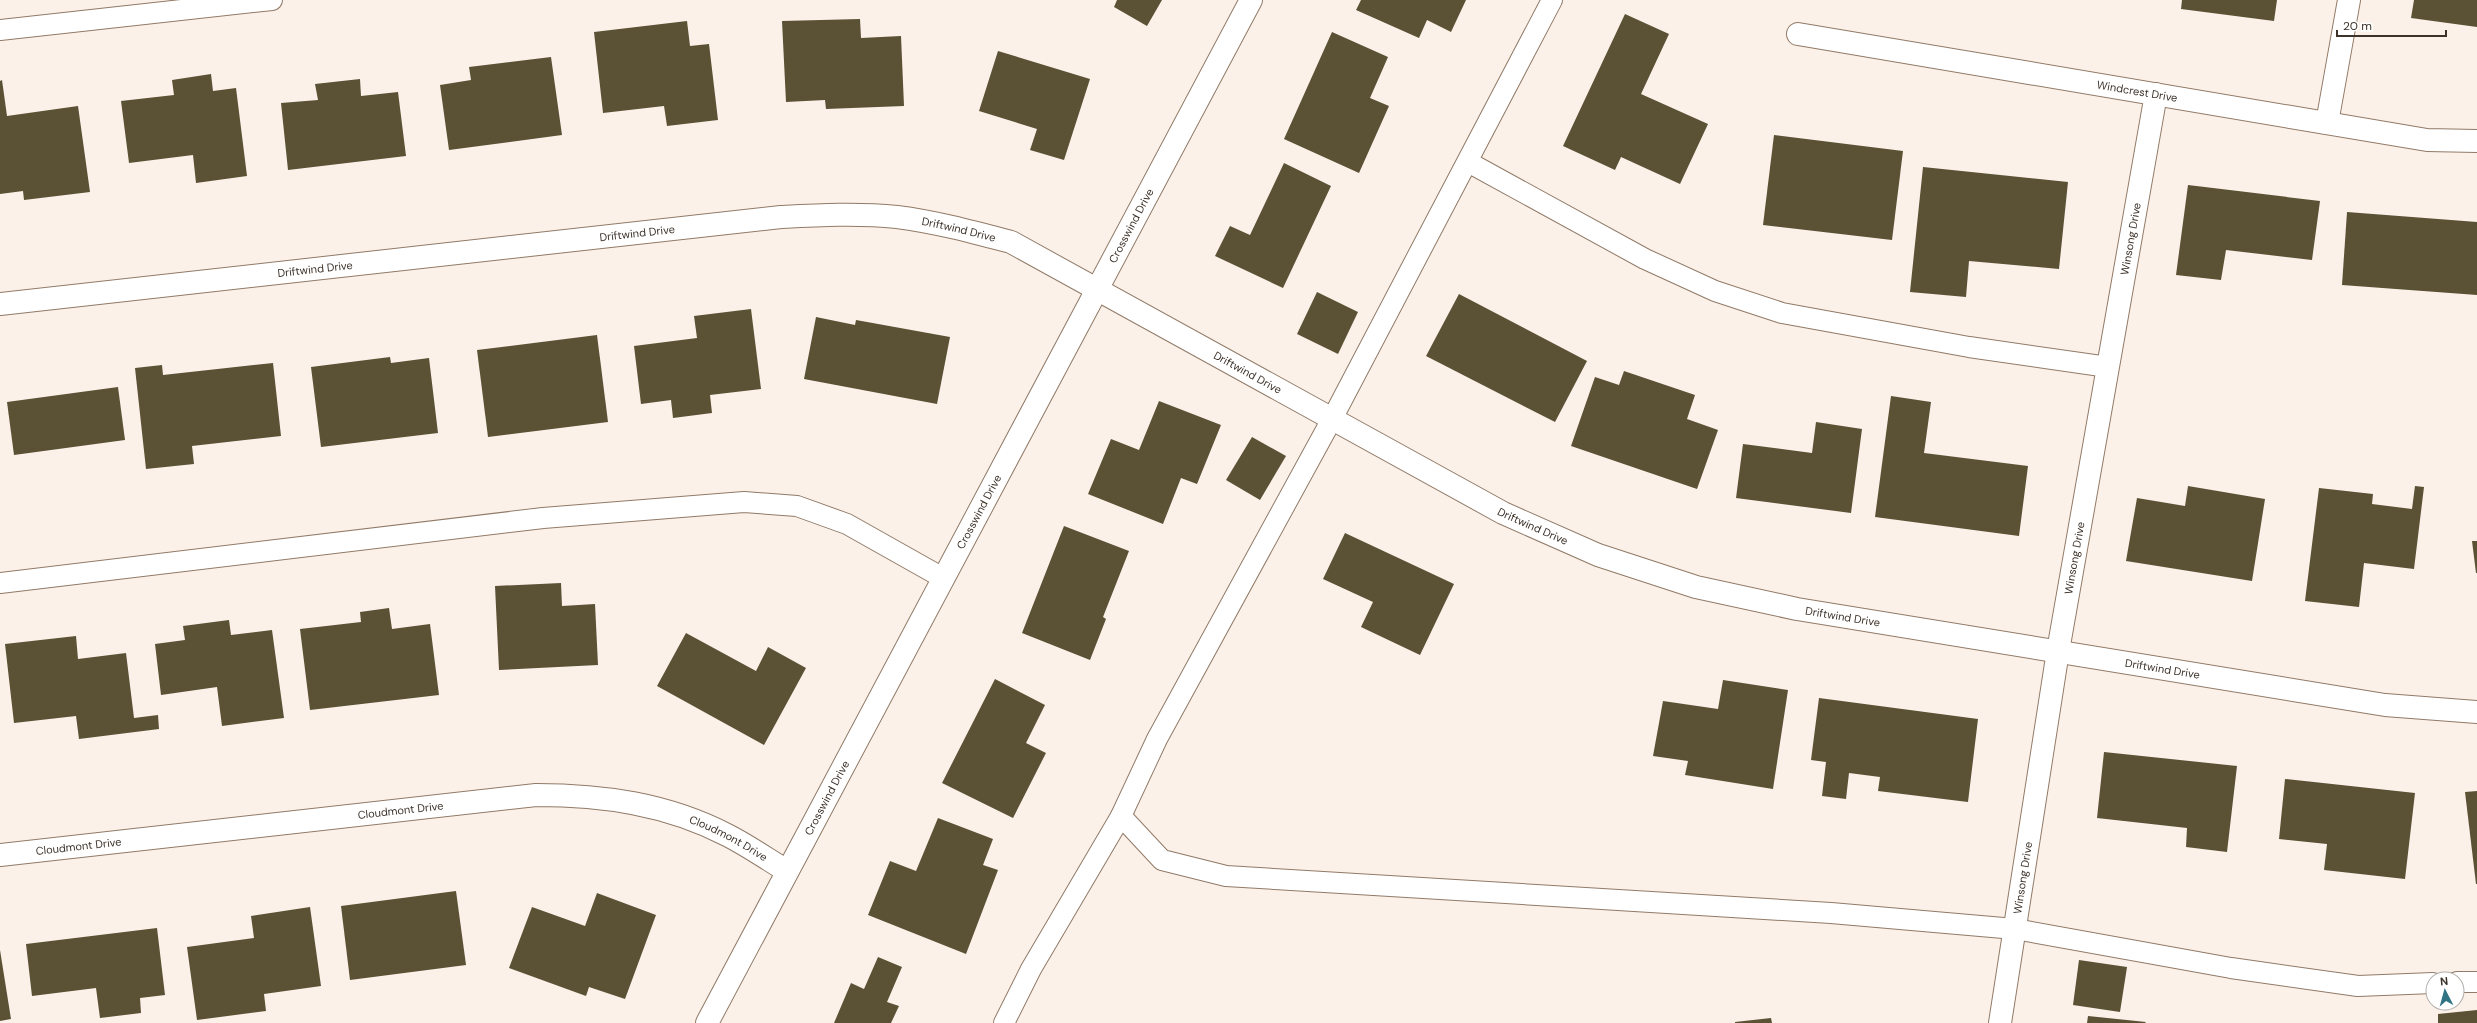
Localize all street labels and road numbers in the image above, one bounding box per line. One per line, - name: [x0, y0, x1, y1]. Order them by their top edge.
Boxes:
- street label: Windcrest Drive: [2096, 77, 2179, 105]
- street label: Crosswind Drive: [1105, 186, 1157, 265]
- street label: Winsong Drive: [2117, 202, 2144, 276]
- street label: Driftwind Drive: [921, 214, 997, 245]
- street label: Driftwind Drive: [599, 222, 675, 244]
- street label: Driftwind Drive: [277, 258, 353, 280]
- street label: Driftwind Drive: [1211, 348, 1284, 397]
- street label: Crosswind Drive: [953, 472, 1004, 551]
- street label: Driftwind Drive: [1495, 504, 1570, 548]
- street label: Winsong Drive: [2061, 521, 2088, 595]
- street label: Driftwind Drive: [1804, 603, 1881, 629]
- street label: Driftwind Drive: [2124, 656, 2201, 682]
- street label: Crosswind Drive: [801, 758, 852, 838]
- street label: Cloudmont Drive: [357, 798, 444, 822]
- street label: Cloudmont Drive: [687, 812, 770, 864]
- street label: Cloudmont Drive: [35, 834, 122, 858]
- street label: Winsong Drive: [2010, 841, 2035, 915]

